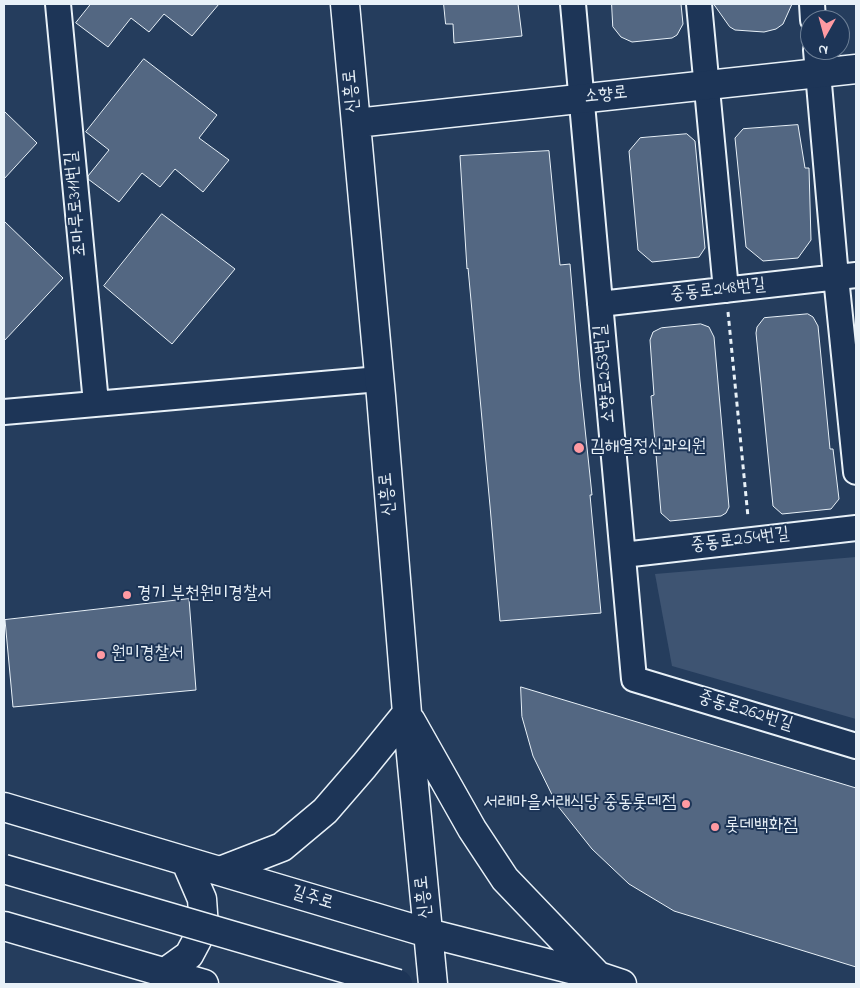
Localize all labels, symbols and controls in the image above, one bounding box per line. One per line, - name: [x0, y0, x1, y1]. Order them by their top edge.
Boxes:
- north arrow: [800, 10, 850, 60]
- text: N: [817, 38, 829, 60]
- street label: 신흥로: [340, 68, 366, 114]
- street label: 소향로: [583, 83, 629, 109]
- street label: 조마루로311번길: [62, 150, 92, 258]
- street label: 중동로248번길: [669, 275, 767, 307]
- street label: 소향로253번길: [591, 324, 621, 424]
- place label: 김해열정신과의원: [590, 437, 706, 459]
- marker: 김해열정신과의원: [572, 441, 586, 455]
- street label: 신흥로: [376, 471, 402, 517]
- street label: 중동로254번길: [690, 524, 790, 558]
- place label: 경기 부천원미경찰서: [137, 584, 272, 606]
- marker: 경기 부천원미경찰서: [121, 589, 133, 601]
- place label: 원미경찰서: [111, 644, 183, 666]
- marker: 원미경찰서: [95, 649, 107, 661]
- street label: 중동로262번길: [695, 687, 795, 737]
- place label: 서래마을서래식당 중동롯데점: [483, 793, 676, 815]
- marker: 서래마을서래식당 중동롯데점: [680, 798, 692, 810]
- place label: 롯데백화점: [725, 816, 797, 838]
- marker: 롯데백화점: [709, 821, 721, 833]
- street label: 신흥로: [412, 874, 438, 920]
- street label: 길주로: [288, 882, 336, 916]

